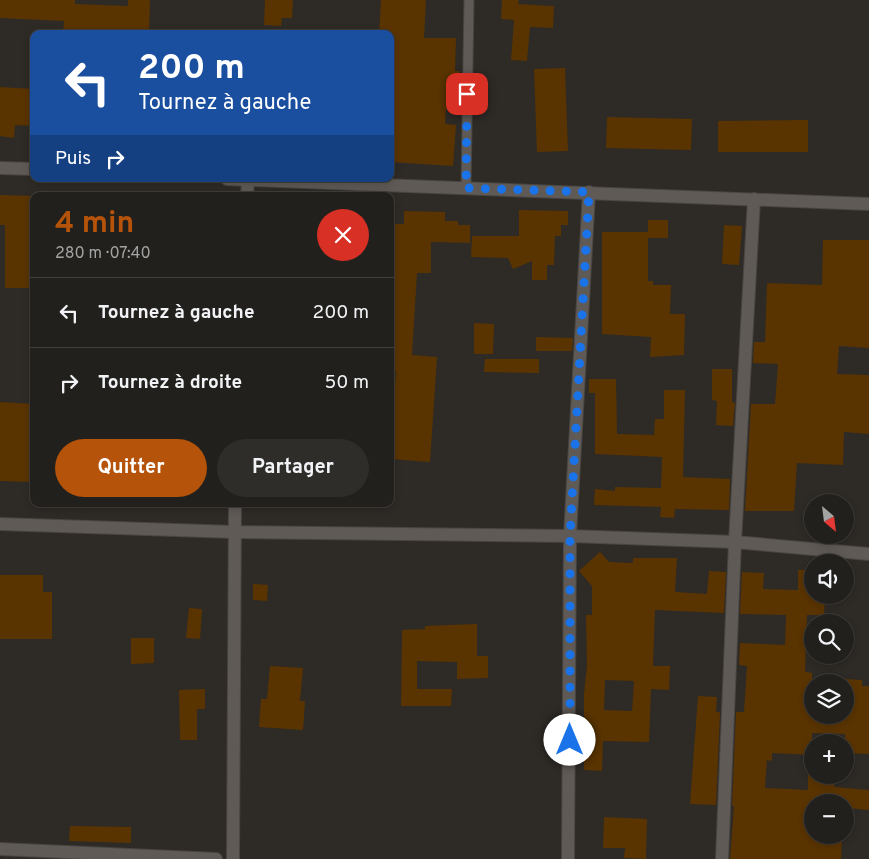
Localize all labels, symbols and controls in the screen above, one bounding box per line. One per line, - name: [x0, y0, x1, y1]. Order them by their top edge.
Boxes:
- text: 200 m: [138, 47, 245, 91]
- icon: left: [55, 50, 120, 115]
- pin: [446, 73, 488, 115]
- icon: arrive: [453, 80, 481, 108]
- text: Tournez à gauche: [138, 90, 311, 117]
- icon: right: [101, 145, 129, 173]
- text: Puis: [55, 147, 91, 171]
- text: 4 min: [55, 206, 134, 243]
- button: close: [317, 209, 369, 261]
- text: 280 m · 07:40: [55, 244, 151, 264]
- icon: left: [55, 299, 83, 327]
- text: Tournez à gauche: [98, 301, 255, 325]
- text: 200 m: [313, 301, 369, 325]
- icon: right: [55, 369, 83, 397]
- text: Tournez à droite: [98, 371, 242, 395]
- text: 50 m: [324, 371, 369, 395]
- button: Quitter: [55, 439, 207, 497]
- button: Partager: [217, 439, 369, 497]
- north arrow: [804, 494, 854, 544]
- map controls: [804, 494, 854, 844]
- button: sound: [804, 554, 854, 604]
- button: search: [804, 614, 854, 664]
- button: layers: [804, 674, 854, 724]
- position arrow: [543, 713, 595, 765]
- button: +: [804, 734, 854, 784]
- button: −: [804, 794, 854, 844]

